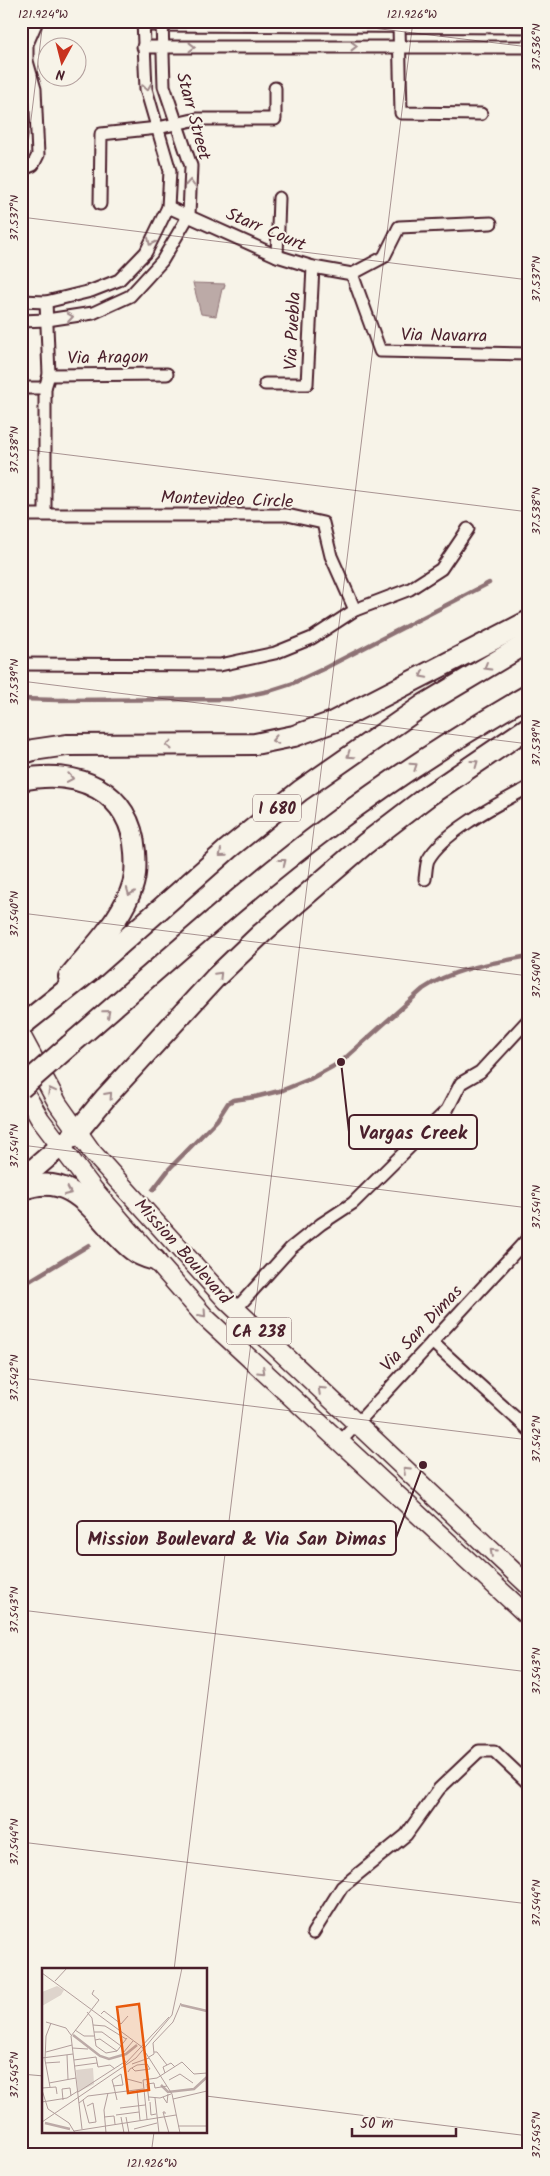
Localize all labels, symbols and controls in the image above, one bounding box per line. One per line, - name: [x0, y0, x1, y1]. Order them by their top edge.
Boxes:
- text: 121.924°W: [18, 5, 68, 24]
- text: 121.926°W: [387, 5, 437, 24]
- text: 37.536°N: [527, 23, 546, 71]
- north arrow: [38, 38, 88, 88]
- one-way arrow: [351, 41, 359, 51]
- one-way arrow: [188, 42, 196, 52]
- text: N: [55, 62, 66, 85]
- street label: Starr Street: [167, 69, 218, 164]
- one-way arrow: [141, 83, 151, 92]
- one-way arrow: [185, 178, 195, 186]
- text: 37.537°N: [5, 195, 24, 241]
- street label: Starr Court: [221, 201, 311, 261]
- one-way arrow: [147, 237, 157, 246]
- text: 37.537°N: [527, 256, 546, 302]
- street label: Via Puebla: [277, 291, 310, 371]
- one-way arrow: [66, 312, 74, 323]
- street label: Via Navarra: [400, 321, 487, 352]
- street label: Via Aragon: [67, 343, 149, 374]
- text: 37.538°N: [5, 426, 24, 474]
- street label: Montevideo Circle: [160, 484, 294, 517]
- text: 37.538°N: [527, 487, 546, 535]
- text: 37.539°N: [5, 659, 24, 705]
- one-way arrow: [483, 660, 492, 670]
- one-way arrow: [419, 669, 428, 679]
- text: 37.539°N: [527, 720, 546, 766]
- one-way arrow: [270, 734, 279, 745]
- one-way arrow: [164, 740, 172, 750]
- one-way arrow: [346, 749, 356, 758]
- one-way arrow: [469, 760, 478, 769]
- one-way arrow: [409, 763, 418, 772]
- one-way arrow: [65, 773, 74, 783]
- road number: I 680: [253, 794, 301, 821]
- one-way arrow: [218, 849, 227, 858]
- one-way arrow: [278, 859, 287, 868]
- one-way arrow: [125, 887, 136, 896]
- text: 37.540°N: [5, 891, 24, 937]
- text: 37.540°N: [527, 952, 546, 998]
- one-way arrow: [213, 972, 222, 981]
- one-way arrow: [101, 1011, 110, 1019]
- one-way arrow: [47, 1087, 57, 1096]
- one-way arrow: [103, 1091, 112, 1100]
- callout: Vargas Creek: [349, 1115, 477, 1149]
- text: Vargas Creek: [359, 1119, 468, 1149]
- text: 37.541°N: [5, 1124, 24, 1168]
- one-way arrow: [63, 1185, 72, 1196]
- text: 37.541°N: [527, 1185, 546, 1229]
- street label: Mission Boulevard: [126, 1192, 238, 1313]
- street label: Via San Dimas: [374, 1278, 471, 1379]
- one-way arrow: [197, 1308, 206, 1317]
- road number: CA 238: [226, 1318, 292, 1344]
- text: 37.542°N: [5, 1354, 24, 1402]
- one-way arrow: [257, 1365, 266, 1374]
- one-way arrow: [318, 1387, 327, 1396]
- text: 37.542°N: [527, 1415, 546, 1463]
- one-way arrow: [403, 1467, 412, 1476]
- callout: Mission Boulevard & Via San Dimas: [77, 1521, 396, 1555]
- text: Mission Boulevard & Via San Dimas: [88, 1525, 387, 1555]
- one-way arrow: [490, 1549, 499, 1558]
- text: 37.543°N: [5, 1586, 24, 1634]
- text: 37.543°N: [527, 1647, 546, 1695]
- text: 37.544°N: [5, 1818, 24, 1866]
- text: 37.544°N: [527, 1879, 546, 1927]
- inset map: [42, 1968, 208, 2134]
- text: 37.545°N: [5, 2052, 24, 2098]
- scale bar: [352, 2106, 456, 2138]
- text: 50 m: [360, 2112, 394, 2136]
- text: 37.545°N: [527, 2112, 546, 2158]
- text: 121.926°W: [127, 2154, 177, 2173]

